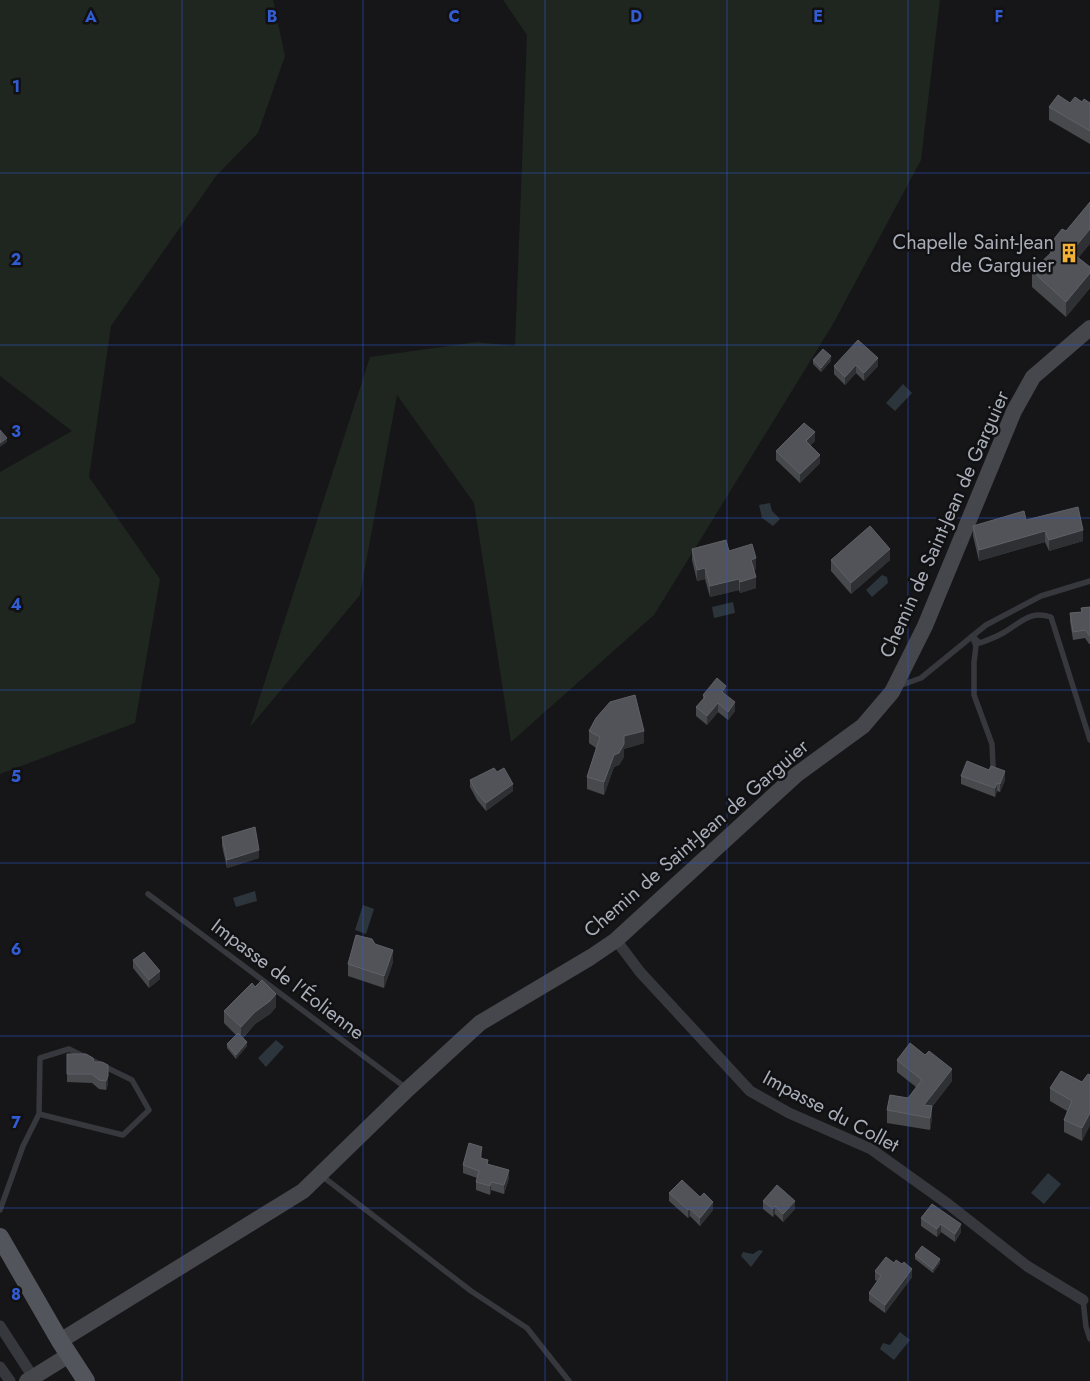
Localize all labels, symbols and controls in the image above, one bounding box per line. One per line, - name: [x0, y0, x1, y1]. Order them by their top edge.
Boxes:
- text: A: [84, 5, 97, 28]
- text: B: [267, 5, 277, 28]
- text: C: [448, 5, 460, 28]
- text: D: [630, 5, 642, 28]
- text: E: [813, 5, 823, 28]
- text: F: [995, 5, 1003, 28]
- text: 1: [12, 75, 20, 98]
- place label: Chapelle Saint-Jean de Garguier: [892, 228, 1054, 280]
- building icon: Chapelle Saint-Jean de Garguier: [1058, 242, 1080, 264]
- text: 2: [11, 248, 21, 271]
- street label: Chemin de Saint-Jean de Garguier: [872, 386, 1017, 662]
- text: 3: [11, 420, 21, 443]
- text: 4: [10, 593, 22, 616]
- street label: Chemin de Saint-Jean de Garguier: [578, 732, 815, 944]
- text: 5: [11, 765, 21, 788]
- street label: Impasse de l'Éolienne: [205, 912, 370, 1047]
- text: 6: [11, 938, 21, 961]
- street label: Impasse du Collet: [757, 1063, 904, 1160]
- text: 7: [11, 1111, 21, 1134]
- text: 8: [11, 1283, 21, 1306]

